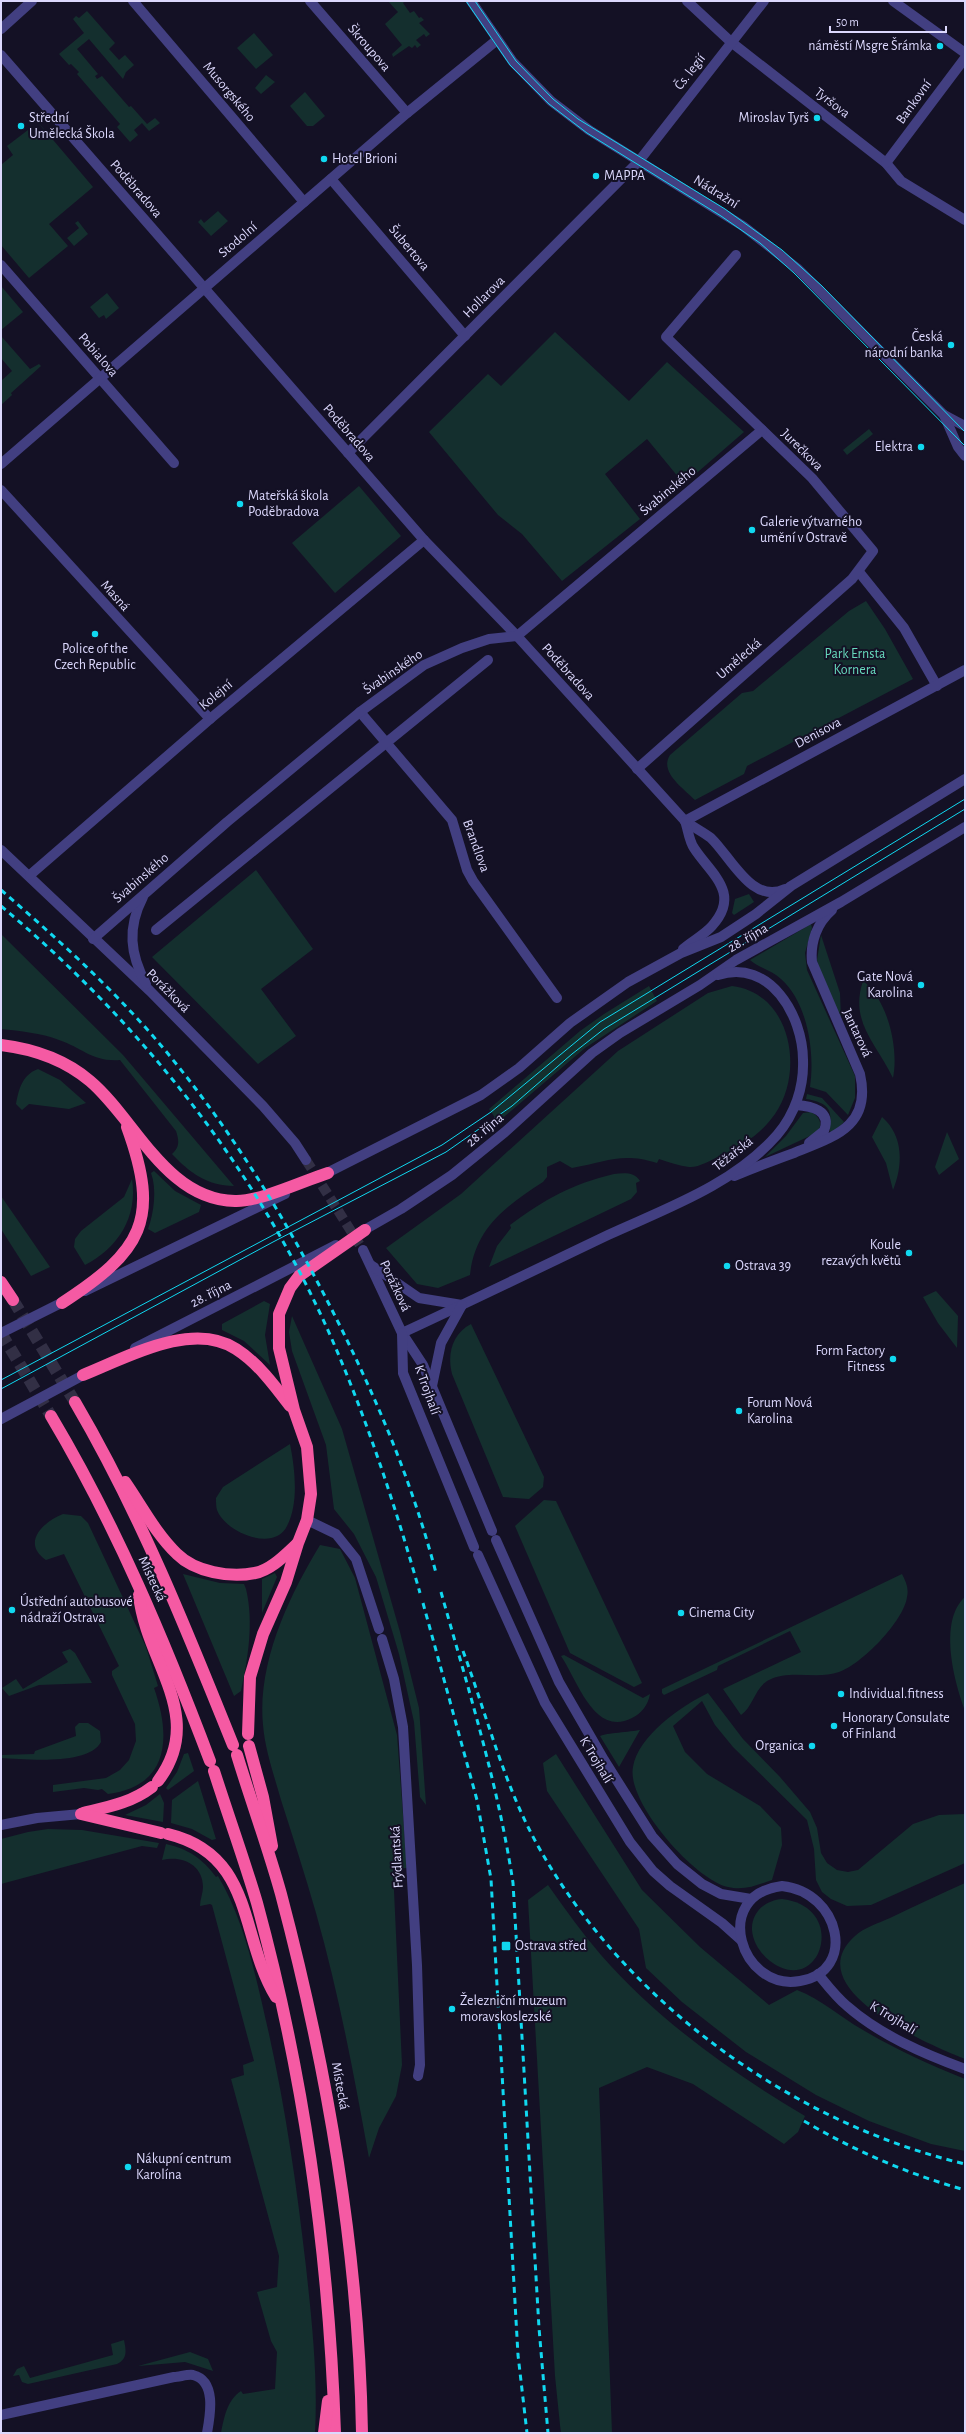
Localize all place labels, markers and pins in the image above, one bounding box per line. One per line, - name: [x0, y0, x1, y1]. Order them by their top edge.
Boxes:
- place label: náměstí Msgre Šrámka: [808, 37, 933, 53]
- marker: náměstí Msgre Šrámka: [935, 41, 945, 51]
- place label: Střední Umělecká Škola: [29, 111, 115, 141]
- place label: Miroslav Tyrš: [738, 111, 809, 125]
- marker: Miroslav Tyrš: [812, 113, 822, 123]
- marker: Střední Umělecká Škola: [16, 121, 26, 131]
- place label: Hotel Brioni: [332, 152, 397, 166]
- marker: Hotel Brioni: [319, 154, 329, 164]
- place label: MAPPA: [604, 169, 645, 183]
- marker: MAPPA: [591, 171, 601, 181]
- place label: Česká národní banka: [865, 328, 944, 360]
- marker: Česká národní banka: [946, 340, 956, 350]
- place label: Elektra: [875, 440, 914, 454]
- marker: Elektra: [916, 442, 926, 452]
- place label: Mateřská škola Poděbradova: [248, 489, 329, 519]
- marker: Mateřská škola Poděbradova: [235, 499, 245, 509]
- place label: Galerie výtvarného umění v Ostravě: [760, 515, 862, 545]
- marker: Galerie výtvarného umění v Ostravě: [747, 525, 757, 535]
- marker: Police of the Czech Republic: [90, 629, 100, 639]
- place label: Police of the Czech Republic: [54, 642, 136, 672]
- place label: Gate Nová Karolina: [857, 970, 914, 1000]
- marker: Gate Nová Karolina: [916, 980, 926, 990]
- place label: Koule rezavých květů: [821, 1238, 901, 1268]
- marker: Koule rezavých květů: [904, 1248, 914, 1258]
- place label: Ostrava 39: [735, 1259, 791, 1273]
- marker: Ostrava 39: [722, 1261, 732, 1271]
- place label: Form Factory Fitness: [815, 1344, 885, 1374]
- marker: Form Factory Fitness: [888, 1354, 898, 1364]
- place label: Forum Nová Karolina: [747, 1396, 813, 1426]
- marker: Forum Nová Karolina: [734, 1406, 744, 1416]
- place label: Ústřední autobusové nádraží Ostrava: [20, 1592, 133, 1625]
- marker: Ústřední autobusové nádraží Ostrava: [7, 1605, 17, 1615]
- place label: Cinema City: [689, 1606, 754, 1620]
- marker: Cinema City: [676, 1608, 686, 1618]
- place label: Individual.fitness: [849, 1687, 944, 1701]
- marker: Individual.fitness: [836, 1689, 846, 1699]
- place label: Honorary Consulate of Finland: [842, 1711, 950, 1741]
- marker: Honorary Consulate of Finland: [829, 1721, 839, 1731]
- place label: Organica: [755, 1739, 805, 1753]
- marker: Organica: [807, 1741, 817, 1751]
- place label: Ostrava střed: [515, 1939, 587, 1953]
- marker: Ostrava střed: [500, 1940, 512, 1952]
- place label: Železniční muzeum moravskoslezské: [460, 1992, 567, 2024]
- marker: Železniční muzeum moravskoslezské: [447, 2004, 457, 2014]
- place label: Nákupní centrum Karolína: [136, 2152, 231, 2182]
- marker: Nákupní centrum Karolína: [123, 2162, 133, 2172]

